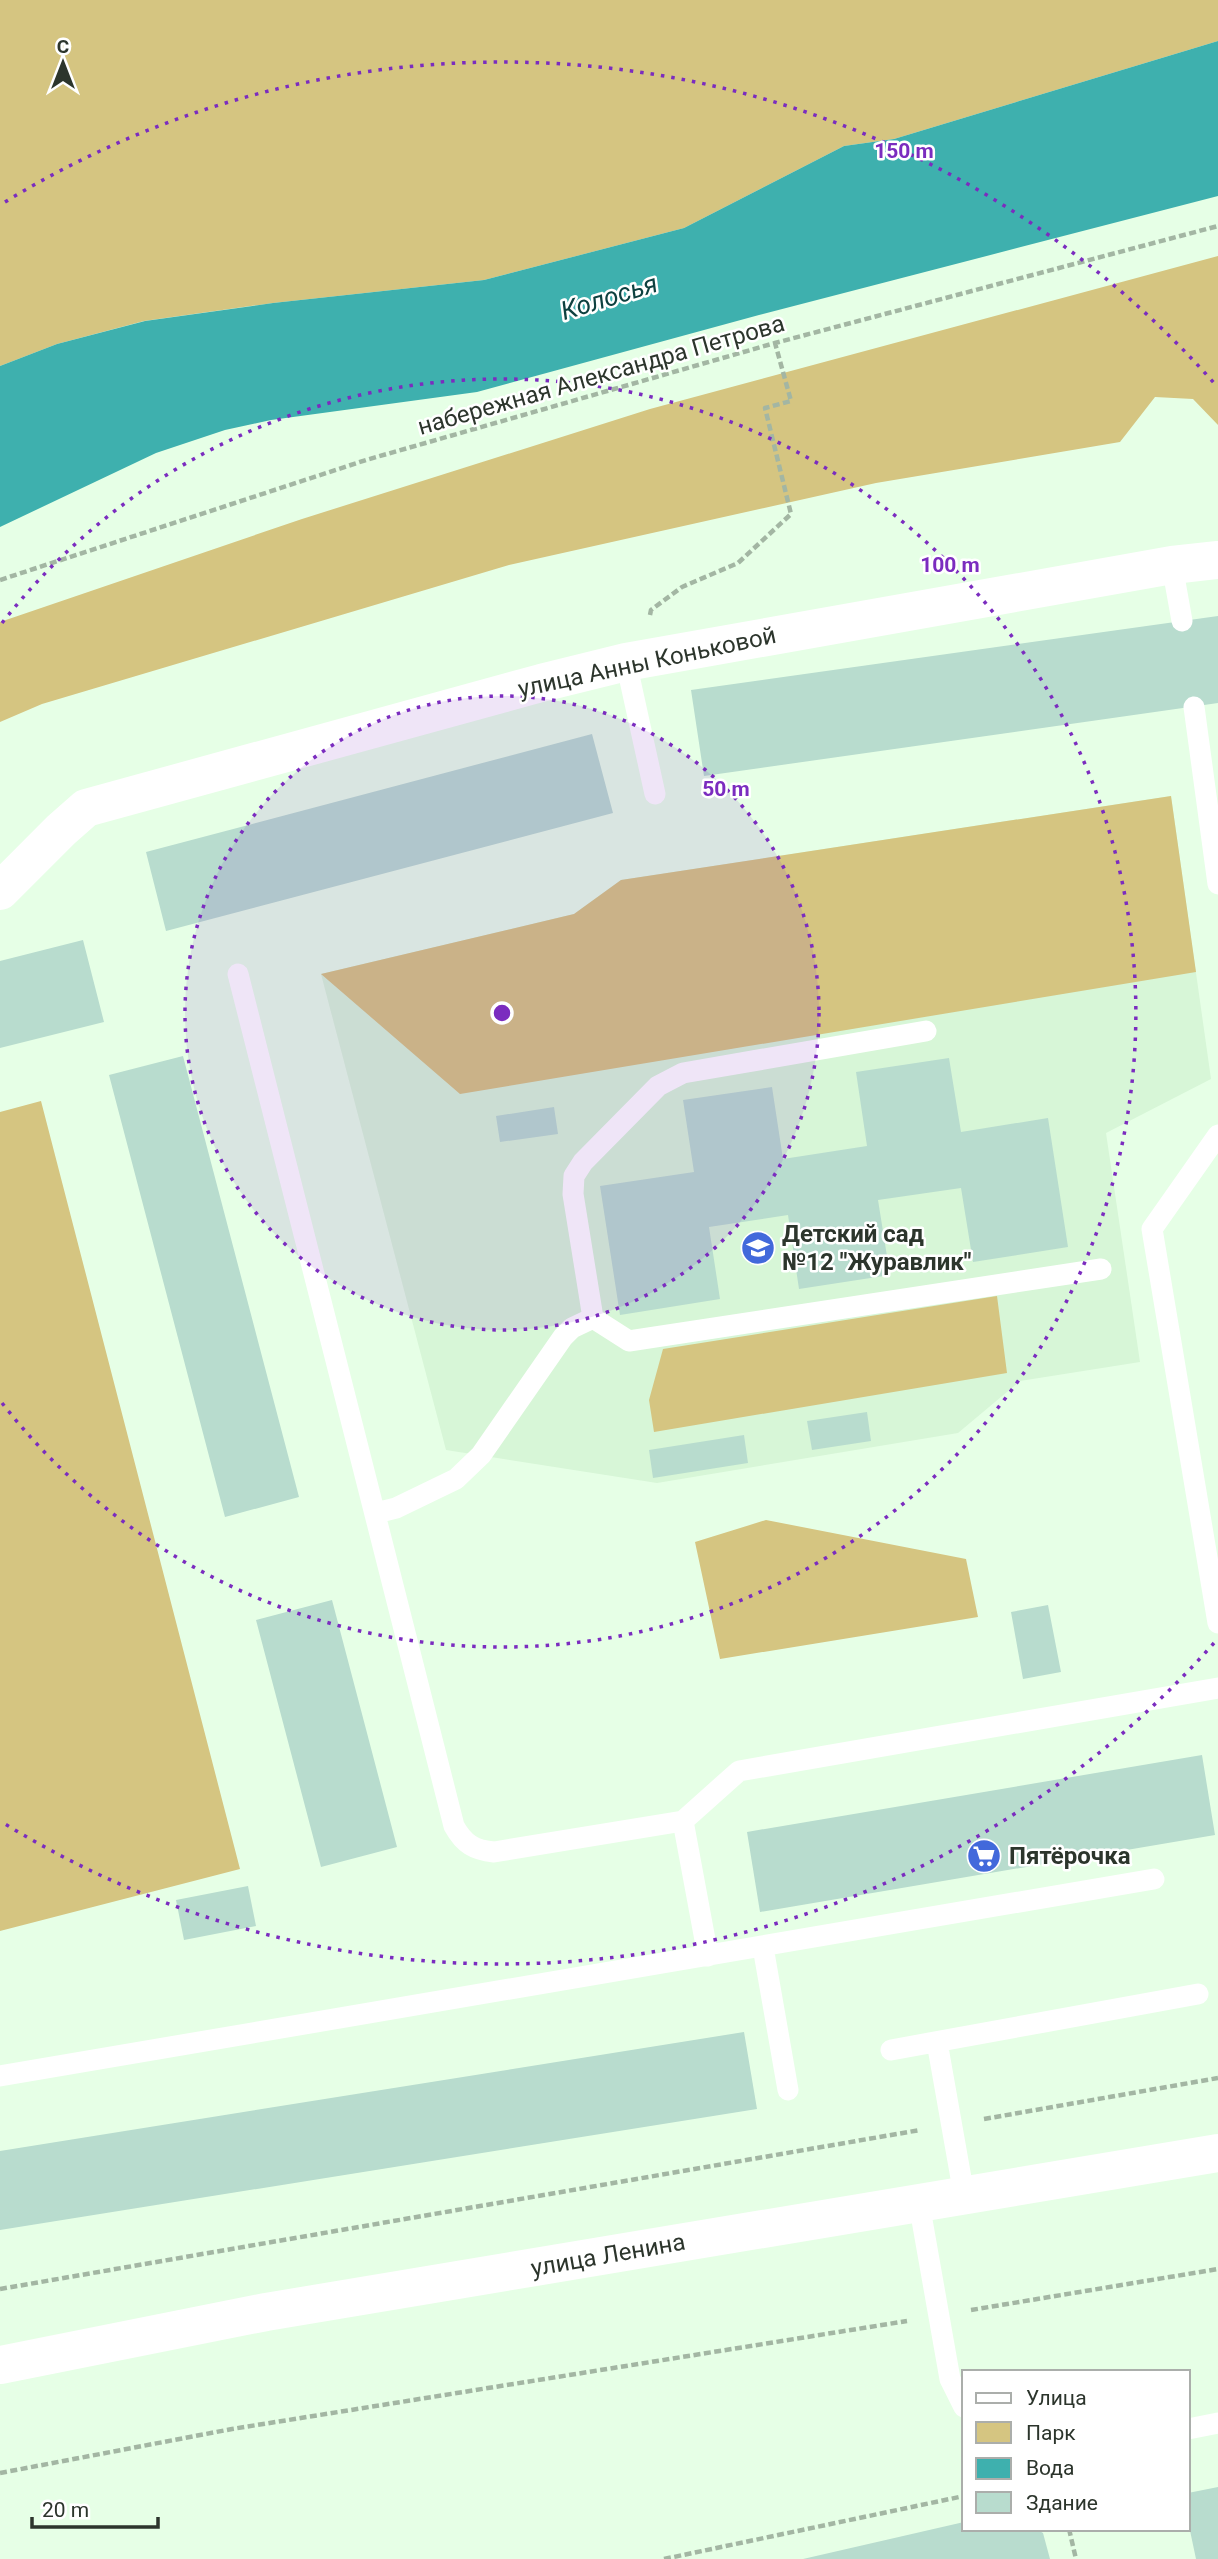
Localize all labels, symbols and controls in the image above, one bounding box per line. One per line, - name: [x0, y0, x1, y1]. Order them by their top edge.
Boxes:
- north arrow: [28, 28, 98, 98]
- text: С: [57, 35, 69, 58]
- text: 150 m: [874, 139, 934, 163]
- water label: Колосья: [557, 268, 661, 326]
- street label: набережная Александра Петрова: [414, 309, 788, 441]
- text: 100 m: [920, 553, 980, 577]
- street label: улица Анны Коньковой: [515, 621, 779, 703]
- text: 50 m: [702, 777, 750, 801]
- centre of rings: [490, 1001, 514, 1025]
- place label: Детский сад №12 "Журавлик": [782, 1220, 971, 1276]
- school or university icon: Детский сад №12 "Журавлик": [739, 1229, 777, 1267]
- supermarket icon: Пятёрочка: [965, 1837, 1003, 1875]
- place label: Пятёрочка: [1009, 1842, 1131, 1870]
- street label: улица Ленина: [529, 2228, 687, 2282]
- legend: [962, 2370, 1190, 2531]
- text: Улица: [1026, 2386, 1087, 2410]
- text: Парк: [1026, 2421, 1076, 2445]
- text: Вода: [1026, 2456, 1074, 2480]
- scale bar: [32, 2486, 158, 2530]
- text: Здание: [1026, 2491, 1098, 2515]
- text: 20 m: [42, 2498, 89, 2522]

